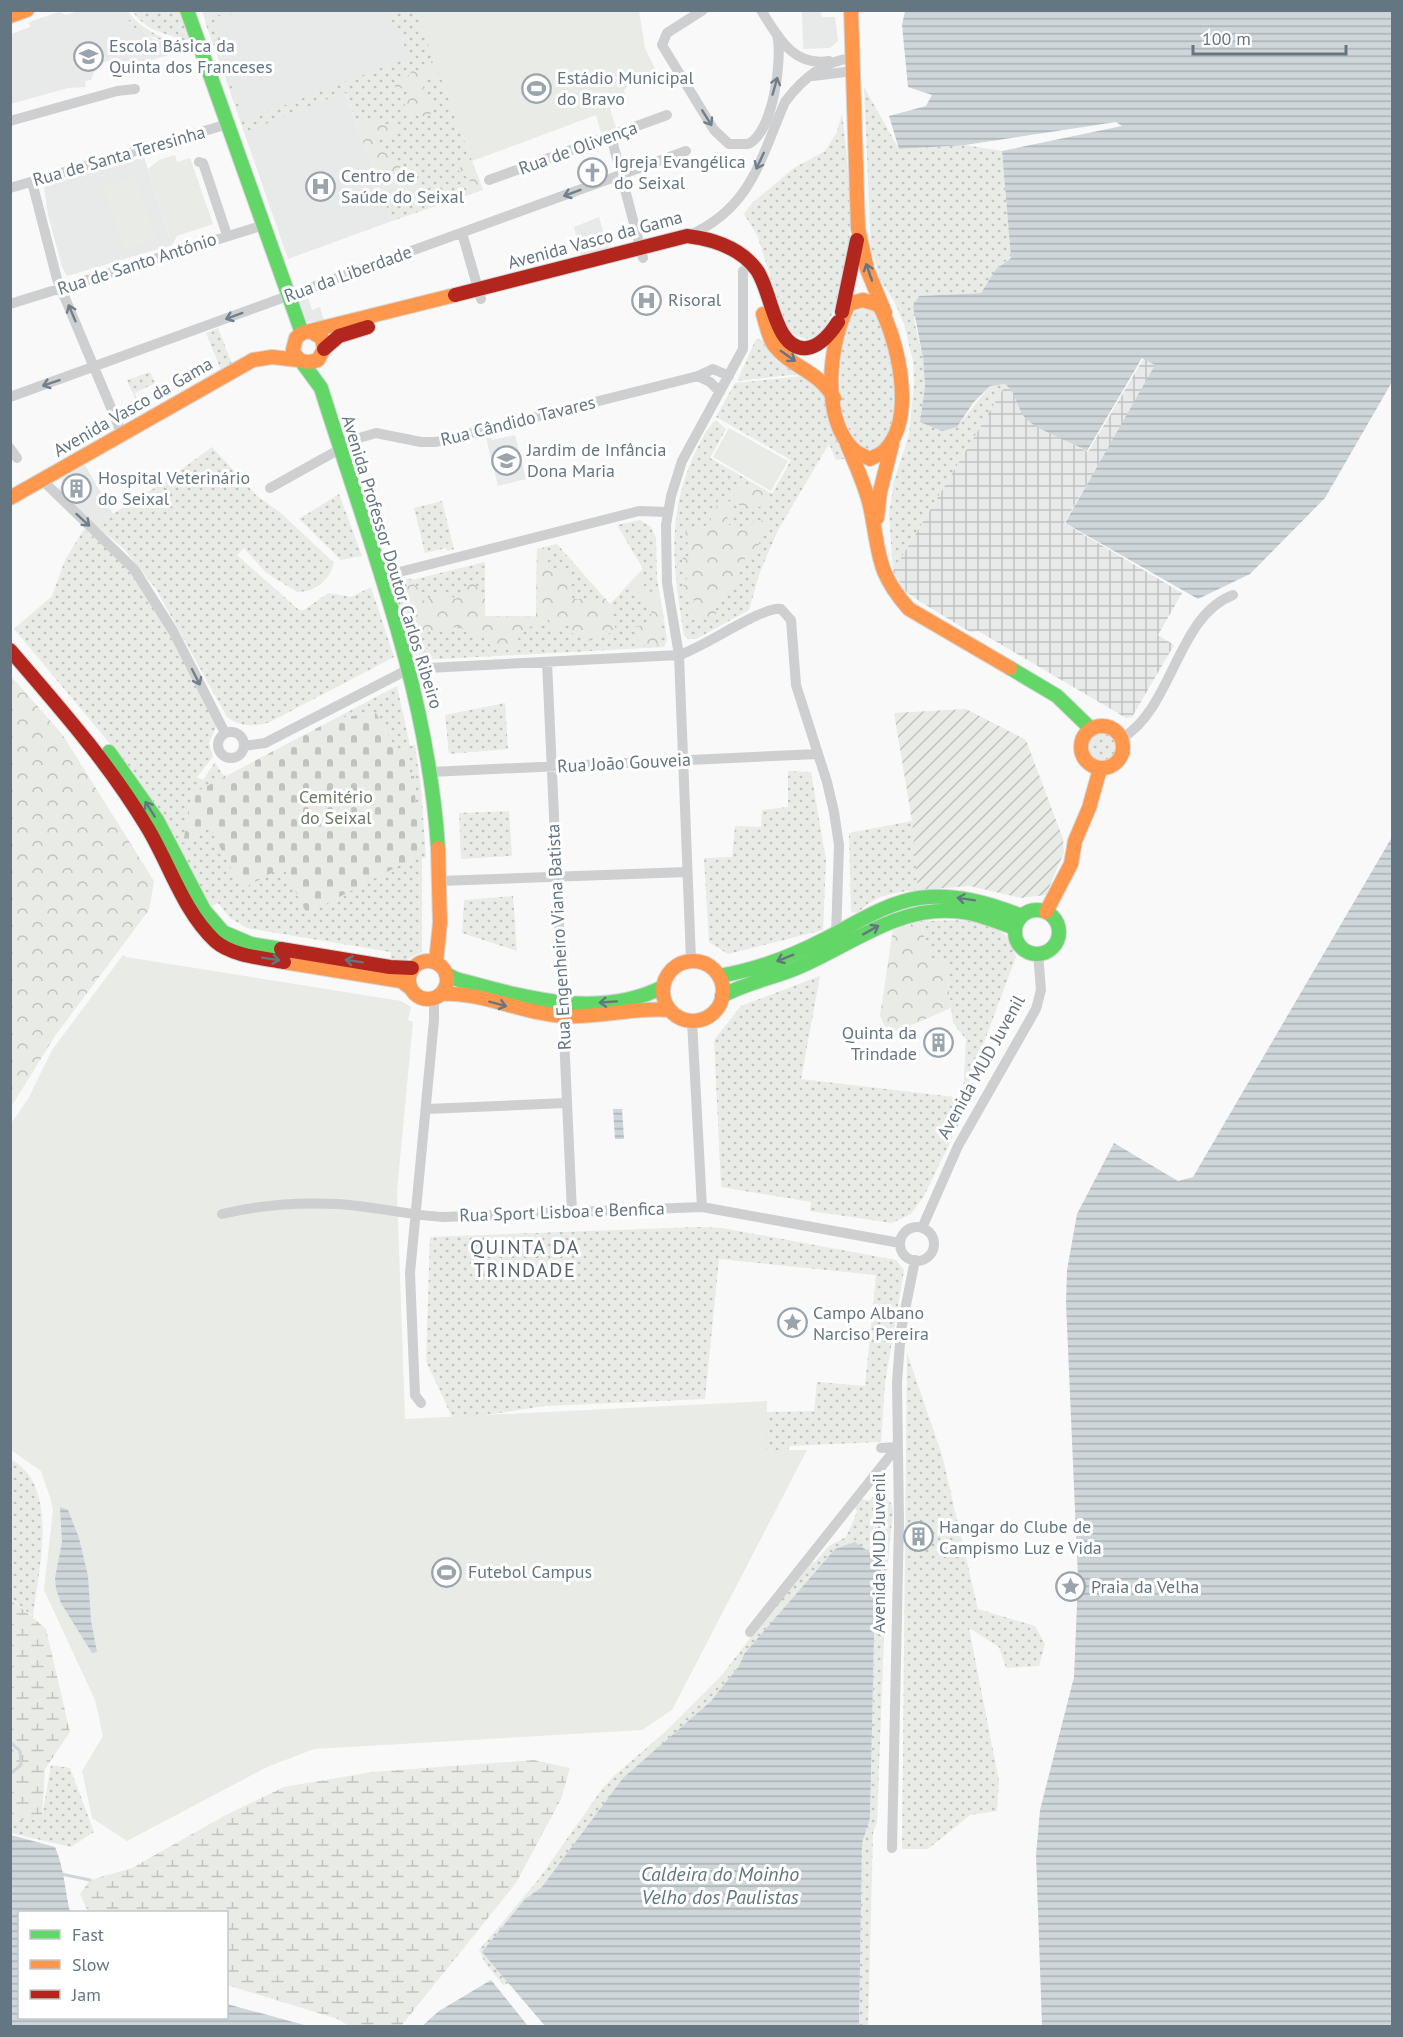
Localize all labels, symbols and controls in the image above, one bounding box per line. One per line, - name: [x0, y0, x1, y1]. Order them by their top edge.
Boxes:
- scale bar: [1193, 18, 1346, 56]
- text: 100 m: [1202, 27, 1251, 50]
- place label: Escola Básica da Quinta dos Franceses: [109, 34, 273, 78]
- school or university icon: Escola Básica da Quinta dos Franceses: [72, 40, 104, 72]
- place label: Estádio Municipal do Bravo: [557, 66, 694, 110]
- sports icon: Estádio Municipal do Bravo: [520, 72, 552, 104]
- one-way arrow: [770, 77, 781, 96]
- one-way arrow: [700, 110, 713, 127]
- street label: Rua de Olivença: [515, 115, 640, 180]
- street label: Rua de Santa Teresinha: [30, 120, 208, 191]
- place label: Igreja Evangélica do Seixal: [614, 150, 746, 194]
- one-way arrow: [753, 151, 765, 169]
- church icon: Igreja Evangélica do Seixal: [577, 156, 609, 188]
- place label: Centro de Saúde do Seixal: [341, 164, 465, 208]
- hospital icon: Centro de Saúde do Seixal: [304, 170, 336, 202]
- one-way arrow: [563, 188, 581, 199]
- street label: Avenida Vasco da Gama: [505, 205, 685, 274]
- street label: Rua de Santo António: [54, 227, 219, 300]
- street label: Rua da Liberdade: [281, 240, 415, 307]
- one-way arrow: [863, 263, 874, 282]
- hospital icon: Risoral: [631, 284, 663, 316]
- place label: Risoral: [668, 288, 722, 311]
- one-way arrow: [66, 305, 77, 323]
- one-way arrow: [225, 311, 244, 322]
- one-way arrow: [779, 350, 795, 362]
- street label: Avenida Vasco da Gama: [49, 352, 216, 462]
- one-way arrow: [42, 378, 61, 389]
- street label: Rua Cândido Tavares: [438, 390, 598, 451]
- street label: Avenida Professor Doutor Carlos Ribeiro: [337, 412, 448, 711]
- place label: Jardim de Infância Dona Maria: [526, 438, 666, 482]
- school or university icon: Jardim de Infância Dona Maria: [490, 444, 522, 476]
- place label: Hospital Veterinário do Seixal: [98, 466, 250, 510]
- building icon: Hospital Veterinário do Seixal: [61, 472, 93, 504]
- one-way arrow: [76, 513, 91, 527]
- one-way arrow: [191, 667, 202, 685]
- street label: Rua João Gouveia: [556, 748, 691, 777]
- park label: Cemitério do Seixal: [299, 785, 373, 829]
- one-way arrow: [143, 801, 155, 818]
- street label: Rua Engenheiro Viana Batista: [541, 823, 576, 1051]
- one-way arrow: [957, 893, 977, 904]
- one-way arrow: [862, 924, 879, 936]
- one-way arrow: [776, 953, 795, 964]
- one-way arrow: [261, 954, 281, 965]
- one-way arrow: [345, 956, 364, 967]
- street label: Avenida MUD Juvenil: [932, 990, 1030, 1143]
- one-way arrow: [598, 997, 618, 1008]
- one-way arrow: [489, 999, 508, 1010]
- place label: Quinta da Trindade: [842, 1021, 917, 1065]
- building icon: Quinta da Trindade: [922, 1027, 954, 1059]
- street label: Rua Sport Lisboa e Benfica: [459, 1196, 665, 1227]
- district label: QUINTA DA TRINDADE: [470, 1234, 580, 1283]
- place label: Campo Albano Narciso Pereira: [813, 1301, 929, 1345]
- place icon: Campo Albano Narciso Pereira: [776, 1307, 808, 1339]
- street label: Avenida MUD Juvenil: [867, 1472, 890, 1633]
- place label: Hangar do Clube de Campismo Luz e Vida: [939, 1515, 1102, 1559]
- building icon: Hangar do Clube de Campismo Luz e Vida: [902, 1521, 934, 1553]
- sports icon: Futebol Campus: [431, 1556, 463, 1588]
- place label: Futebol Campus: [468, 1560, 592, 1583]
- place icon: Praia da Velha: [1054, 1571, 1086, 1603]
- place label: Praia da Velha: [1091, 1575, 1199, 1598]
- water label: Caldeira do Moinho Velho dos Paulistas: [641, 1861, 799, 1910]
- legend: [18, 1911, 228, 2019]
- text: Fast: [72, 1923, 104, 1946]
- text: Slow: [72, 1953, 110, 1976]
- text: Jam: [71, 1983, 101, 2006]

